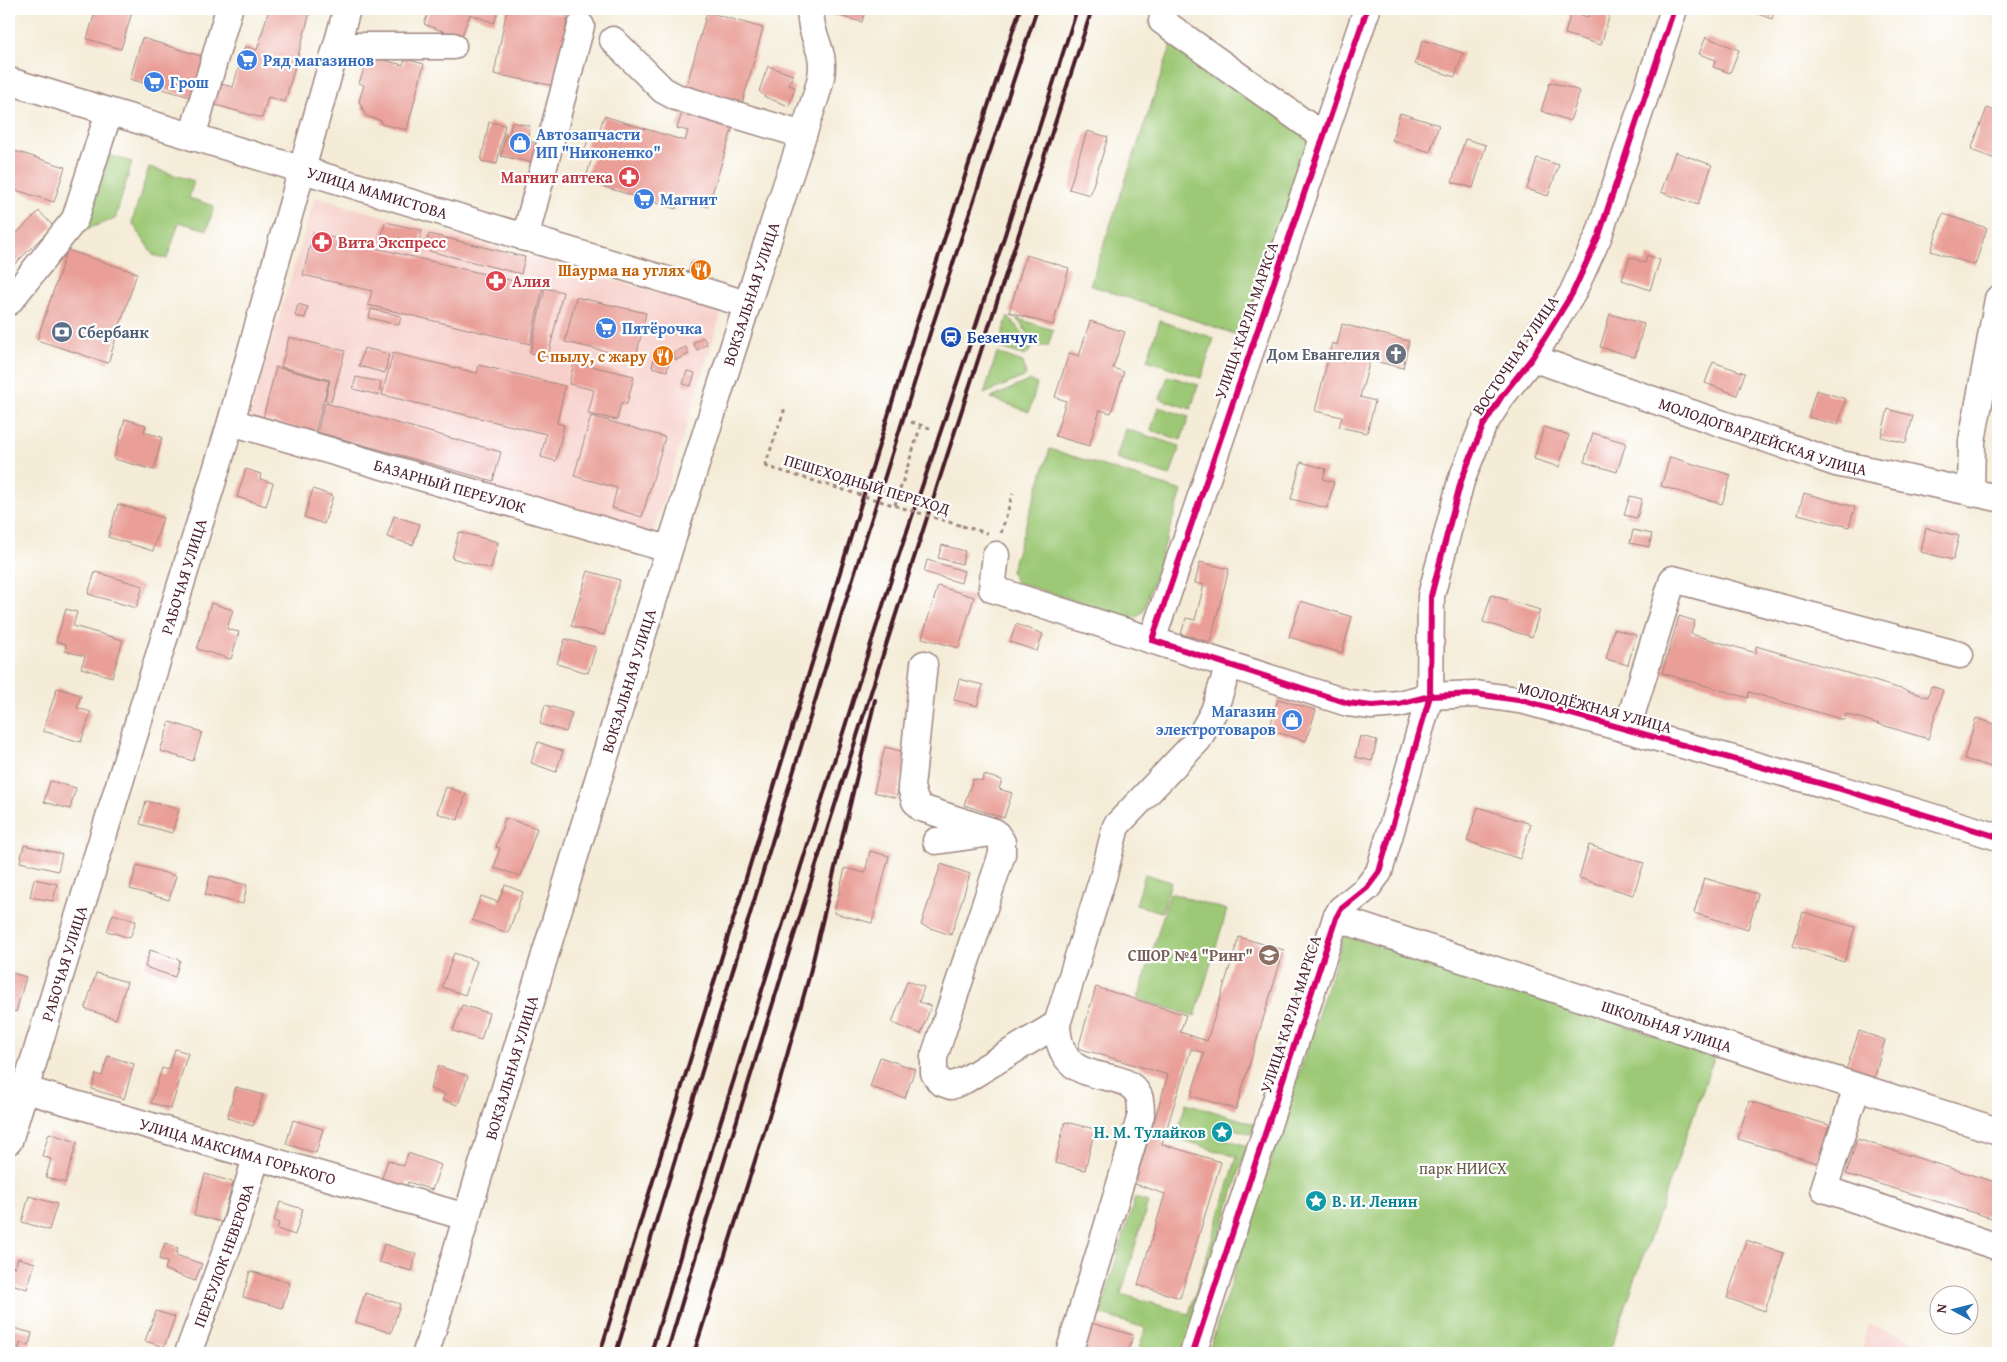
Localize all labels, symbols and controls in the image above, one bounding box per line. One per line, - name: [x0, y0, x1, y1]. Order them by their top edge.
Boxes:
- supermarket icon: Ряд магазинов: [235, 48, 259, 72]
- place label: Ряд магазинов: [263, 48, 374, 72]
- supermarket icon: Грош: [142, 70, 166, 94]
- place label: Грош: [170, 70, 209, 94]
- place label: Автозапчасти ИП "Никоненко": [536, 122, 661, 164]
- shop icon: Автозапчасти ИП "Никоненко": [508, 131, 532, 155]
- street label: УЛИЦА МАМИСТОВА: [304, 160, 451, 225]
- place label: Магнит аптека: [501, 165, 614, 189]
- pharmacy icon: Магнит аптека: [617, 165, 641, 189]
- supermarket icon: Магнит: [632, 187, 656, 211]
- place label: Магнит: [660, 187, 718, 211]
- street label: ВОКЗАЛЬНАЯ УЛИЦА: [716, 219, 785, 369]
- pharmacy icon: Вита Экспресс: [310, 230, 334, 254]
- place label: Вита Экспресс: [338, 230, 446, 254]
- street label: УЛИЦА КАРЛА МАРКСА: [1208, 238, 1284, 402]
- place label: Шаурма на углях: [558, 258, 686, 282]
- restaurant icon: Шаурма на углях: [689, 258, 713, 282]
- pharmacy icon: Алия: [484, 269, 508, 293]
- place label: Алия: [512, 269, 551, 293]
- street label: ВОСТОЧНАЯ УЛИЦА: [1466, 290, 1564, 420]
- supermarket icon: Пятёрочка: [594, 316, 618, 340]
- place label: Пятёрочка: [622, 316, 703, 340]
- bank icon: Сбербанк: [50, 320, 74, 344]
- place label: Сбербанк: [78, 320, 149, 344]
- station icon: Безенчук: [939, 325, 963, 349]
- place label: Безенчук: [967, 325, 1038, 349]
- place label: Дом Евангелия: [1266, 342, 1380, 366]
- church icon: Дом Евангелия: [1384, 342, 1408, 366]
- place label: С пылу, с жару: [537, 344, 648, 368]
- restaurant icon: С пылу, с жару: [651, 344, 675, 368]
- street label: МОЛОДОГВАРДЕЙСКАЯ УЛИЦА: [1656, 391, 1870, 481]
- street label: ПЕШЕХОДНЫЙ ПЕРЕХОД: [781, 447, 953, 521]
- street label: БАЗАРНЫЙ ПЕРЕУЛОК: [371, 452, 529, 519]
- street label: РАБОЧАЯ УЛИЦА: [154, 515, 213, 637]
- street label: ВОКЗАЛЬНАЯ УЛИЦА: [595, 605, 662, 756]
- street label: МОЛОДЁЖНАЯ УЛИЦА: [1515, 675, 1675, 739]
- place label: Магазин электротоваров: [1156, 699, 1276, 741]
- shop icon: Магазин электротоваров: [1280, 708, 1304, 732]
- street label: РАБОЧАЯ УЛИЦА: [35, 902, 93, 1024]
- street label: УЛИЦА КАРЛА МАРКСА: [1253, 932, 1327, 1096]
- place label: СШОР №4 "Ринг": [1128, 943, 1253, 967]
- school or university icon: СШОР №4 "Ринг": [1257, 943, 1281, 967]
- street label: ВОКЗАЛЬНАЯ УЛИЦА: [478, 992, 544, 1143]
- street label: ШКОЛЬНАЯ УЛИЦА: [1598, 993, 1735, 1059]
- street label: УЛИЦА МАКСИМА ГОРЬКОГО: [136, 1111, 339, 1191]
- place label: Н. М. Тулайков: [1094, 1120, 1206, 1144]
- place icon: Н. М. Тулайков: [1210, 1120, 1234, 1144]
- park label: парк НИИСХ: [1419, 1156, 1507, 1180]
- street label: ПЕРЕУЛОК НЕВЕРОВА: [187, 1180, 260, 1331]
- place icon: В. И. Ленин: [1304, 1189, 1328, 1213]
- place label: В. И. Ленин: [1332, 1189, 1418, 1213]
- north arrow: [1930, 1284, 1980, 1334]
- text: N: [1931, 1302, 1952, 1314]

